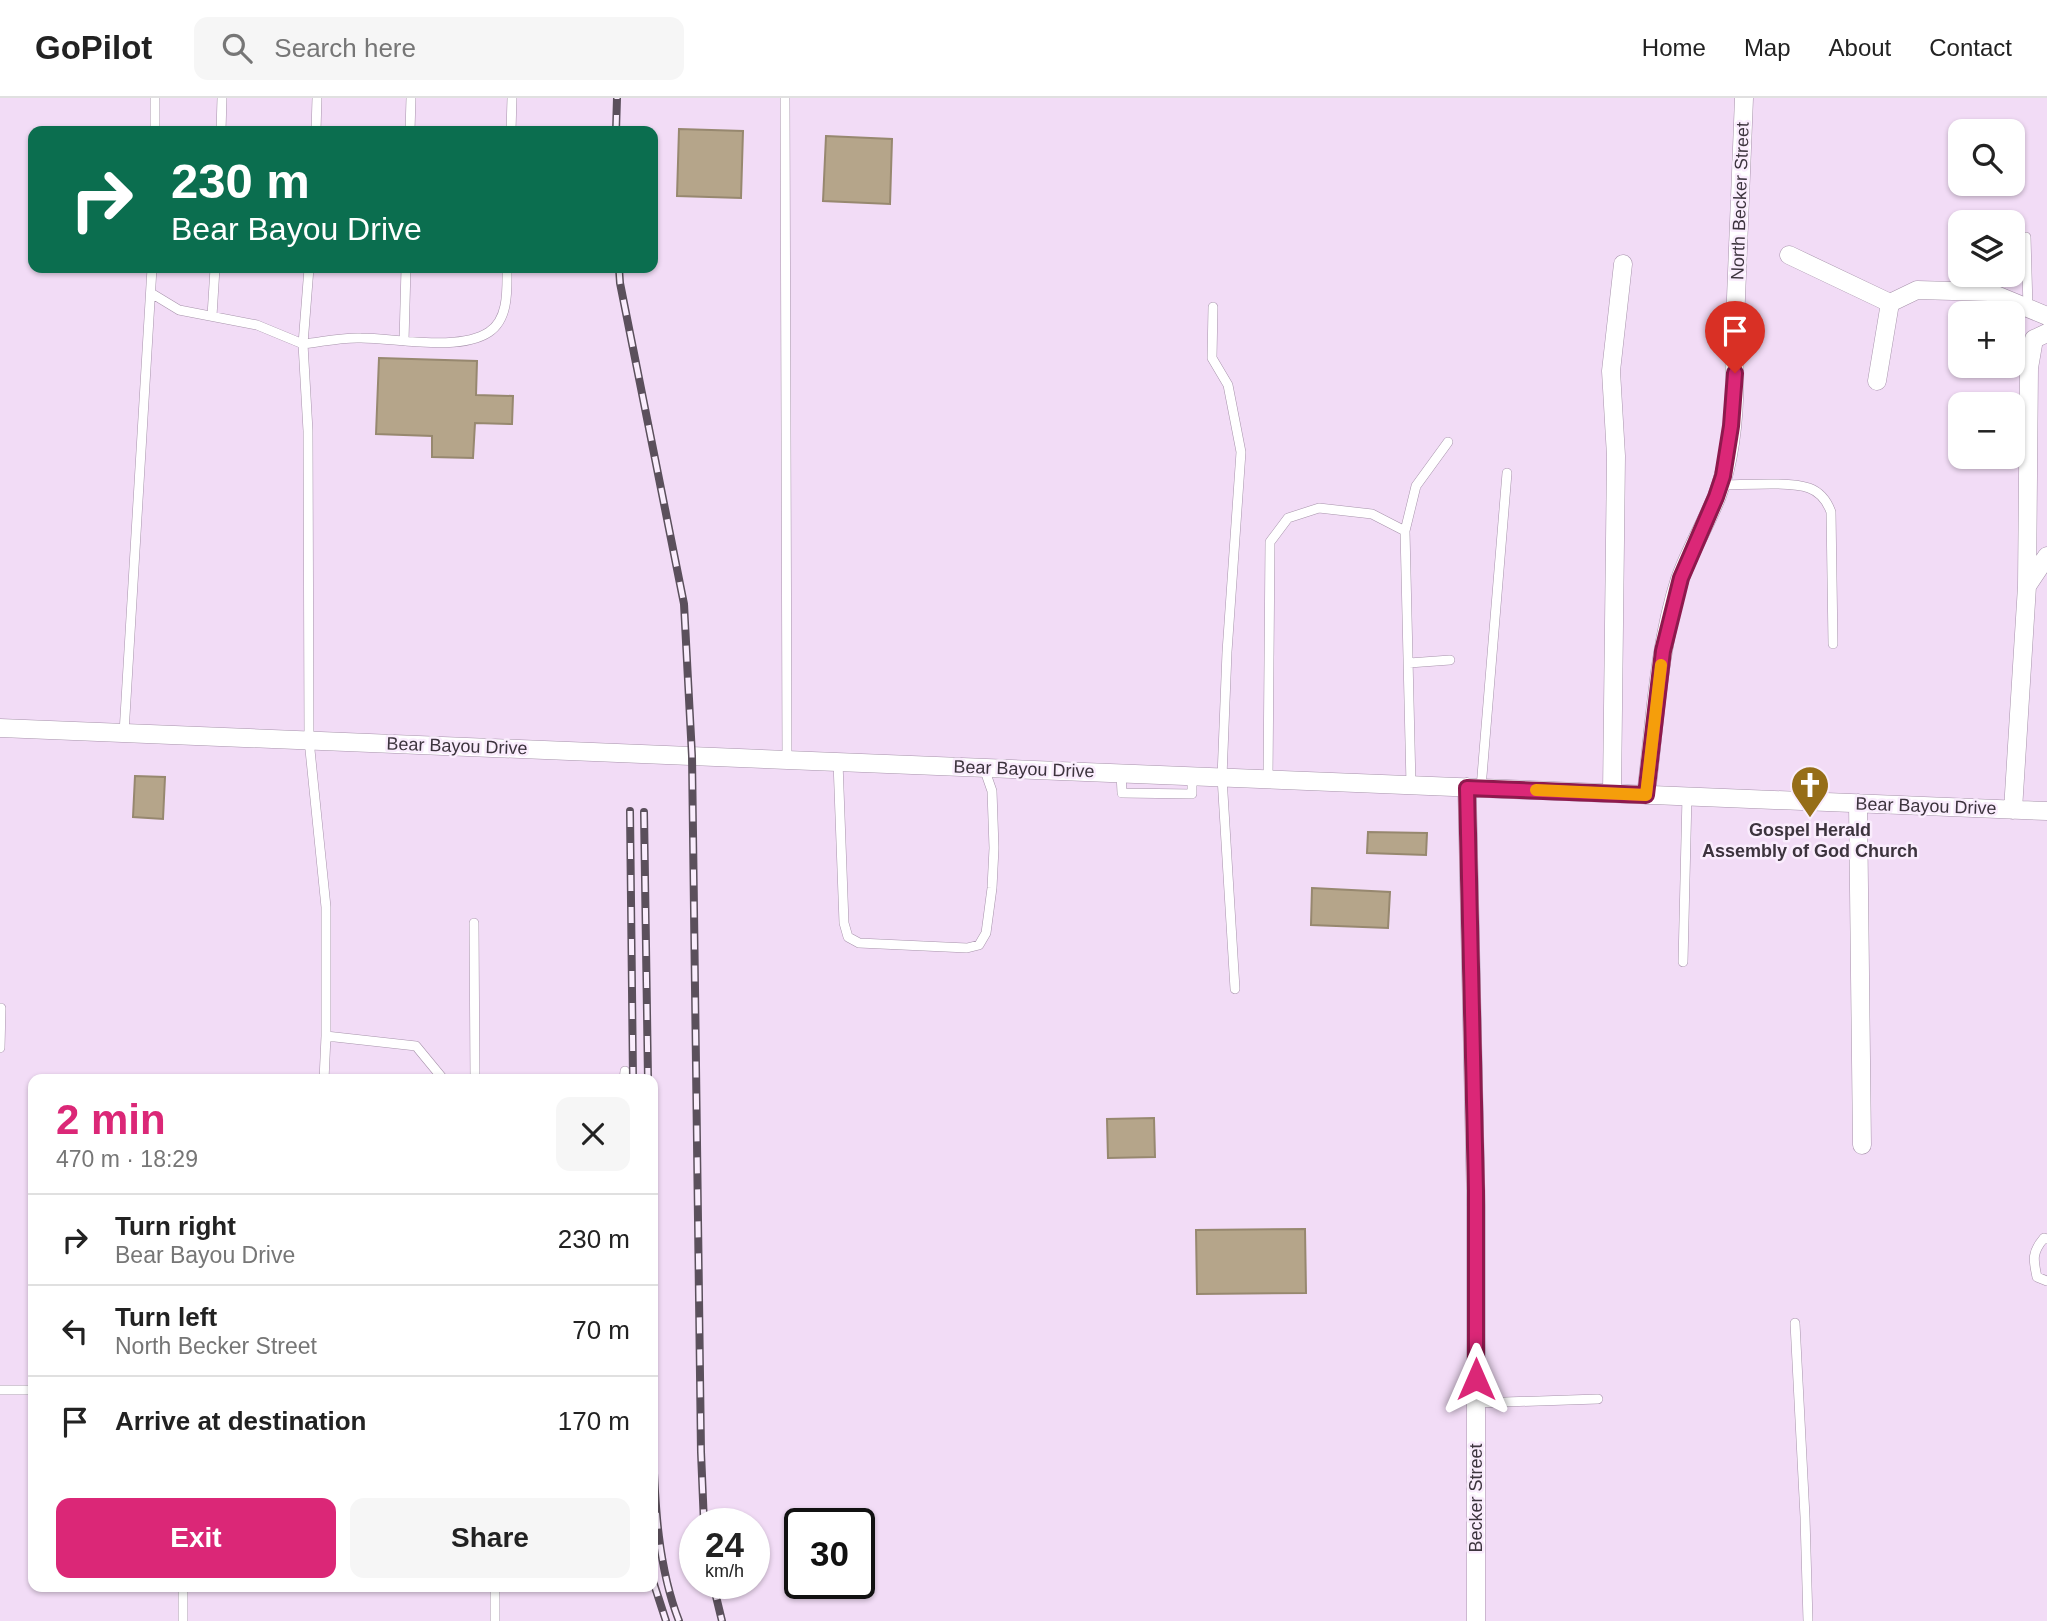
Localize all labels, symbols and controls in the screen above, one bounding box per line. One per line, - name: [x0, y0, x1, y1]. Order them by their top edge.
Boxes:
- search box: [194, 17, 684, 80]
- text: GoPilot: [35, 29, 152, 66]
- icon: search: [218, 29, 256, 67]
- text: Search here: [274, 33, 416, 63]
- text: Home: [1642, 34, 1706, 61]
- text: Map: [1744, 34, 1791, 61]
- text: About: [1829, 34, 1891, 61]
- text: Contact: [1929, 34, 2012, 61]
- map controls: [1948, 119, 2025, 469]
- button: search: [1948, 119, 2025, 196]
- street label: North Becker Street: [1727, 122, 1753, 280]
- icon: right: [56, 154, 147, 245]
- text: 230 m: [171, 154, 310, 208]
- button: layers: [1948, 210, 2025, 287]
- text: Bear Bayou Drive: [171, 211, 422, 247]
- pin: [1705, 301, 1765, 373]
- button: +: [1948, 301, 2025, 378]
- icon: arrive: [1716, 312, 1754, 350]
- button: −: [1948, 392, 2025, 469]
- street label: Bear Bayou Drive: [386, 734, 528, 758]
- street label: Bear Bayou Drive: [953, 757, 1095, 781]
- church icon: Gospel Herald Assembly of God Church: [1789, 764, 1831, 819]
- street label: Bear Bayou Drive: [1855, 794, 1997, 818]
- place label: Gospel Herald Assembly of God Church: [1702, 820, 1918, 861]
- text: 2 min: [56, 1096, 166, 1143]
- button: close: [556, 1097, 630, 1171]
- text: 470 m · 18:29: [56, 1146, 198, 1172]
- text: Turn right: [115, 1211, 236, 1241]
- icon: right: [56, 1221, 94, 1259]
- text: 230 m: [558, 1224, 630, 1254]
- text: Bear Bayou Drive: [115, 1242, 295, 1268]
- text: Turn left: [115, 1302, 217, 1332]
- icon: left: [56, 1312, 94, 1350]
- text: 70 m: [572, 1315, 630, 1345]
- text: North Becker Street: [115, 1333, 317, 1359]
- position arrow: [1439, 1342, 1513, 1416]
- icon: arrive: [56, 1403, 94, 1441]
- text: Arrive at destination: [115, 1406, 366, 1436]
- text: 170 m: [558, 1406, 630, 1436]
- street label: Becker Street: [1466, 1443, 1486, 1553]
- button: Exit: [56, 1498, 336, 1578]
- button: Share: [350, 1498, 630, 1578]
- speed limit sign: 30: [784, 1508, 875, 1599]
- text: 24: [705, 1525, 744, 1564]
- text: km/h: [705, 1561, 744, 1581]

